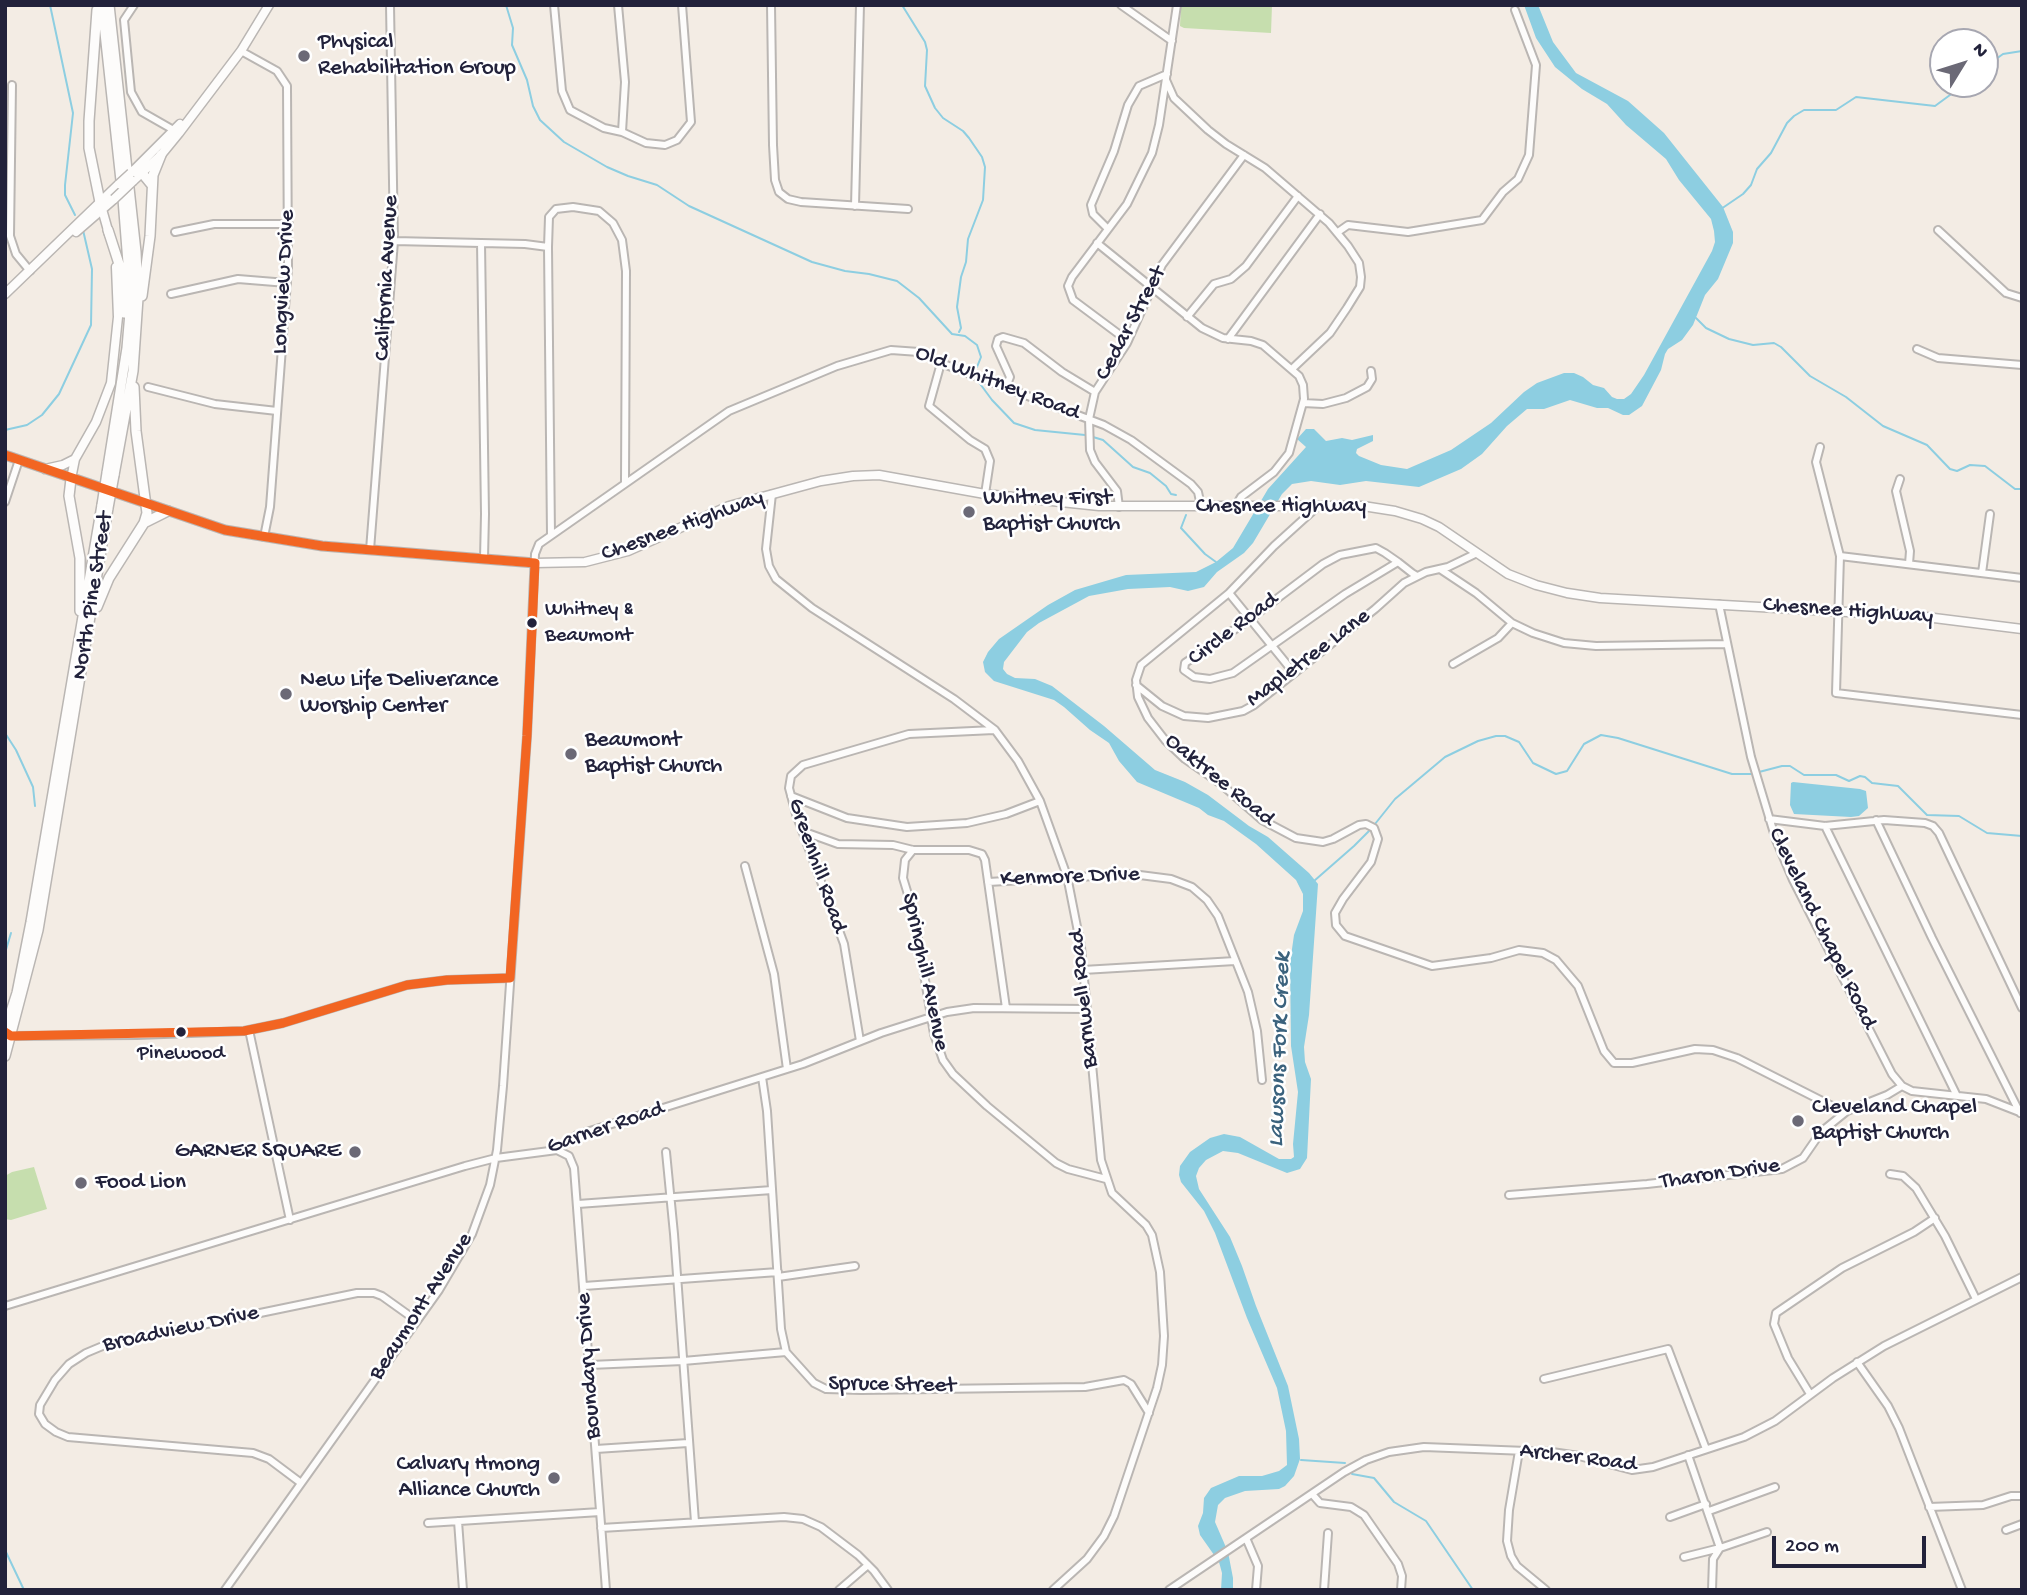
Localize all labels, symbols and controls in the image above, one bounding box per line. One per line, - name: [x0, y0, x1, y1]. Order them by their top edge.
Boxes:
- north arrow: [1929, 28, 1999, 98]
- place label: Physical Rehabilitation Group: [318, 29, 516, 83]
- text: N: [1966, 39, 1992, 63]
- marker: Physical Rehabilitation Group: [296, 48, 312, 64]
- street label: California Avenue: [370, 195, 406, 361]
- street label: Longview Drive: [267, 209, 303, 355]
- street label: Cedar Street: [1090, 262, 1174, 386]
- street label: Old Whitney Road: [911, 340, 1083, 428]
- street label: Chesnee Highway: [598, 485, 768, 569]
- place label: Whitney First Baptist Church: [983, 485, 1120, 539]
- street label: Chesnee Highway: [1196, 493, 1366, 521]
- marker: Whitney First Baptist Church: [961, 504, 977, 520]
- street label: North Pine Street: [67, 510, 121, 682]
- street label: Circle Road: [1183, 587, 1285, 673]
- street label: Chesnee Highway: [1762, 592, 1934, 632]
- place label: Whitney & Beaumont: [545, 598, 633, 648]
- street label: Mapletree Lane: [1242, 604, 1376, 714]
- marker: Whitney & Beaumont: [525, 616, 539, 630]
- place label: New Life Deliverance Worship Center: [300, 667, 498, 721]
- marker: New Life Deliverance Worship Center: [278, 686, 294, 702]
- place label: Beaumont Baptist Church: [585, 727, 722, 781]
- street label: Oaktree Road: [1158, 728, 1280, 834]
- marker: Beaumont Baptist Church: [563, 746, 579, 762]
- street label: Greenhill Road: [780, 795, 852, 937]
- street label: Cleveland Chapel Road: [1760, 824, 1882, 1034]
- street label: Kenmore Drive: [1000, 862, 1140, 894]
- street label: Springhill Avenue: [894, 890, 954, 1054]
- street label: Barnwell Road: [1064, 928, 1106, 1070]
- water label: Lawsons Fork Creek: [1263, 952, 1299, 1148]
- marker: Pinewood: [174, 1025, 188, 1039]
- place label: Pinewood: [137, 1042, 225, 1068]
- place label: Cleveland Chapel Baptist Church: [1812, 1094, 1977, 1148]
- street label: Garner Road: [544, 1096, 668, 1162]
- marker: Cleveland Chapel Baptist Church: [1790, 1113, 1806, 1129]
- place label: GARNER SQUARE: [175, 1138, 341, 1166]
- marker: GARNER SQUARE: [347, 1144, 363, 1160]
- street label: Tharon Drive: [1658, 1153, 1782, 1197]
- place label: Food Lion: [95, 1169, 186, 1197]
- marker: Food Lion: [73, 1175, 89, 1191]
- street label: Beaumont Avenue: [364, 1228, 480, 1386]
- street label: Boundary Drive: [571, 1292, 609, 1440]
- street label: Broadview Drive: [101, 1300, 261, 1360]
- street label: Spruce Street: [828, 1371, 956, 1401]
- street label: Archer Road: [1518, 1438, 1638, 1480]
- place label: Calvary Hmong Alliance Church: [396, 1451, 540, 1505]
- marker: Calvary Hmong Alliance Church: [546, 1470, 562, 1486]
- scale bar: [1775, 1522, 1929, 1566]
- text: 200 m: [1785, 1535, 1839, 1560]

